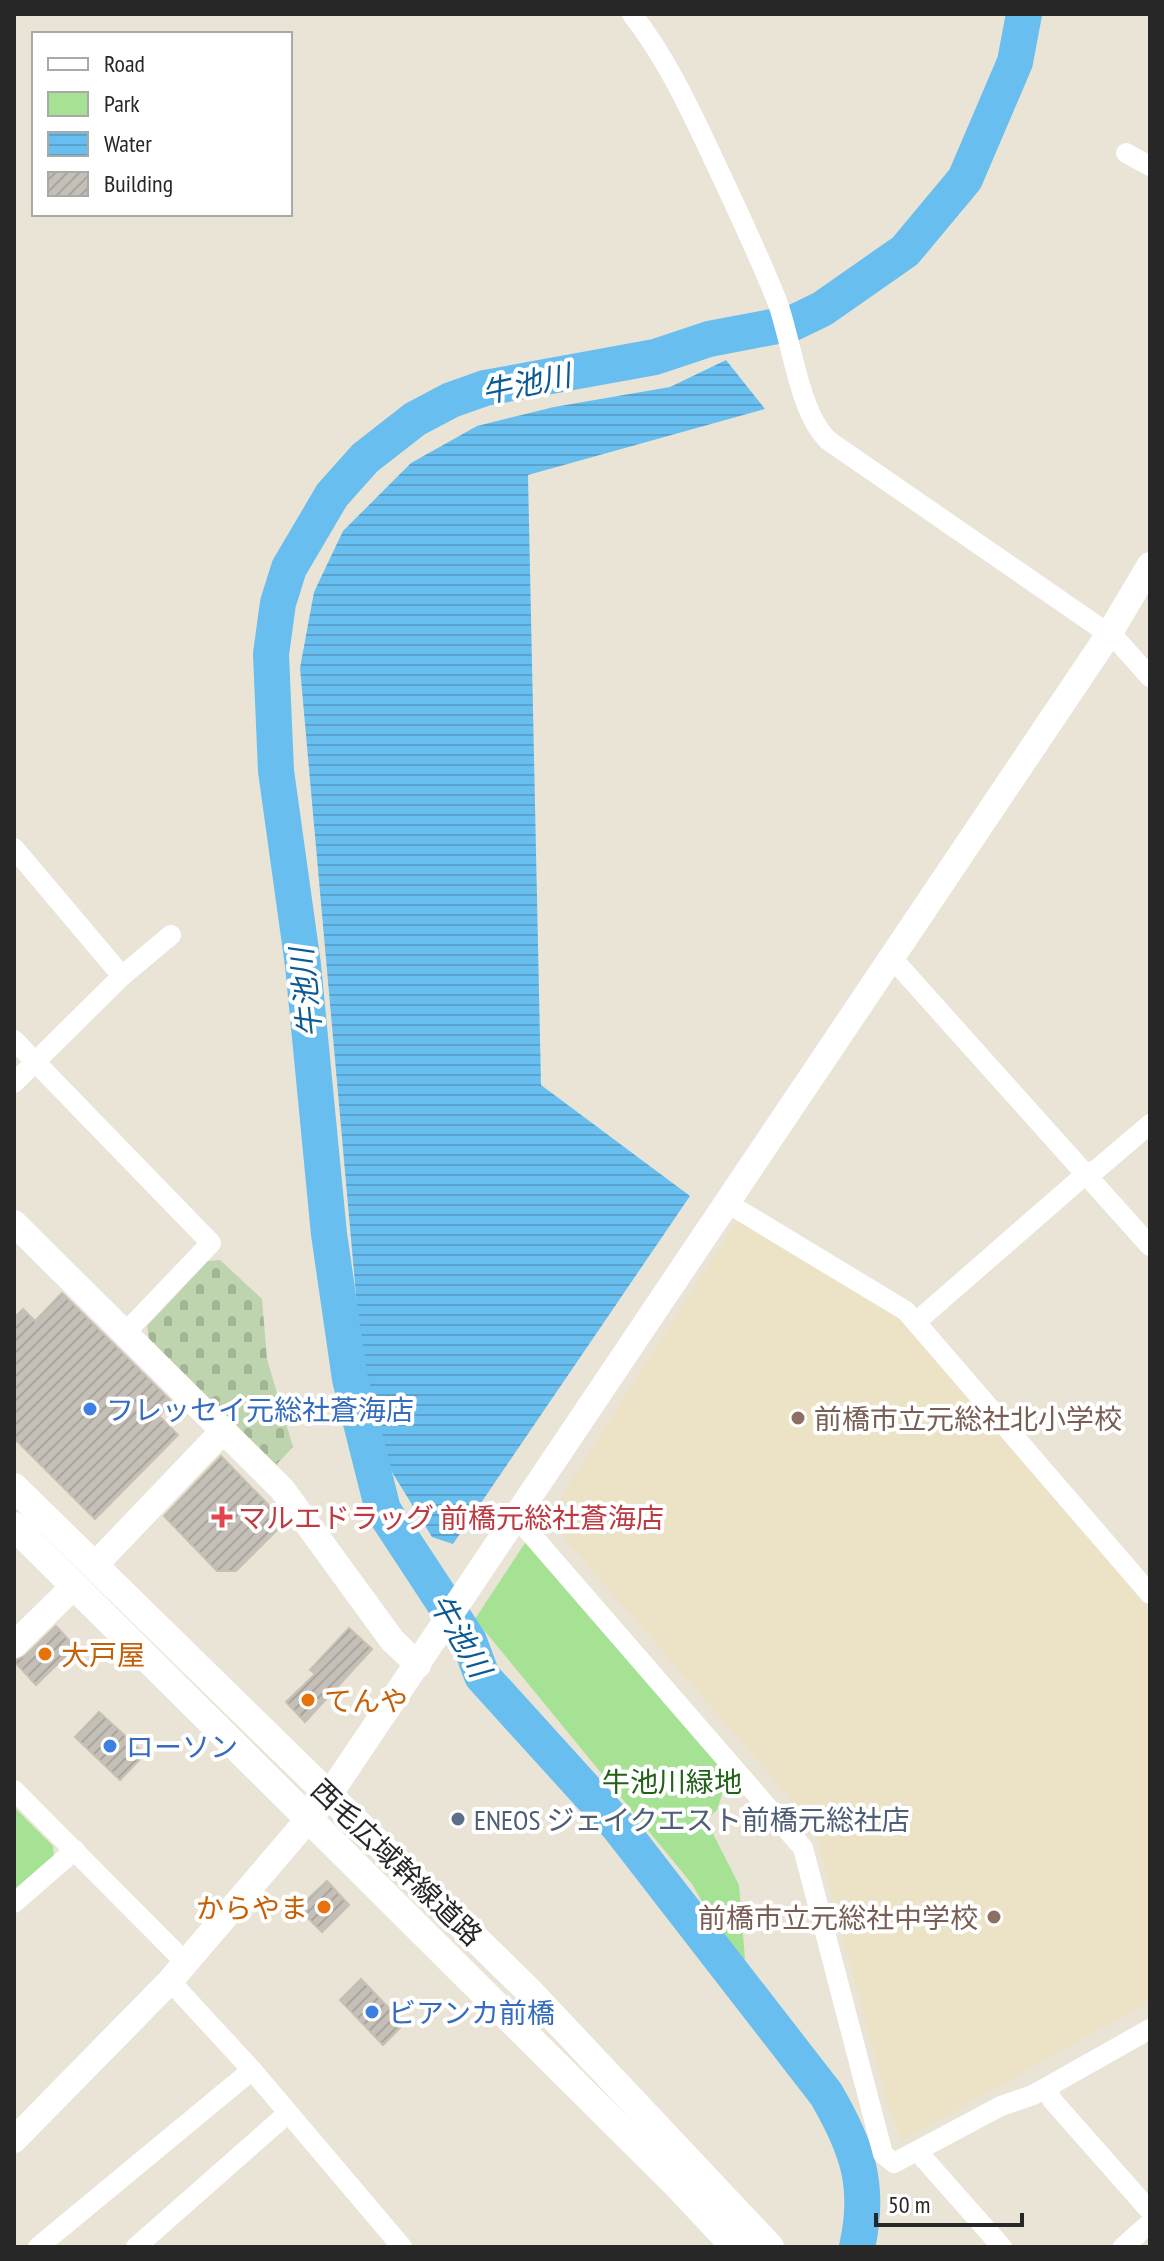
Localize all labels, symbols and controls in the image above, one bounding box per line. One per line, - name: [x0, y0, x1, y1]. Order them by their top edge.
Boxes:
- legend: [32, 32, 292, 216]
- text: Road: [104, 48, 145, 79]
- text: Park: [104, 88, 140, 119]
- text: Water: [104, 128, 152, 159]
- text: Building: [104, 168, 173, 199]
- water label: 牛池川: [478, 354, 577, 411]
- water label: 牛池川: [281, 943, 329, 1040]
- place label: フレッセイ元総社蒼海店: [106, 1391, 414, 1428]
- marker: フレッセイ元総社蒼海店: [81, 1400, 99, 1418]
- place label: 前橋市立元総社北小学校: [814, 1400, 1122, 1437]
- marker: 前橋市立元総社北小学校: [789, 1409, 807, 1427]
- place label: マルエドラッグ 前橋元総社蒼海店: [238, 1499, 664, 1536]
- marker: マルエドラッグ 前橋元総社蒼海店: [213, 1508, 231, 1526]
- water label: 牛池川: [422, 1586, 502, 1686]
- place label: 大戸屋: [61, 1636, 145, 1673]
- marker: 大戸屋: [36, 1645, 54, 1663]
- place label: てんや: [324, 1682, 408, 1719]
- marker: てんや: [299, 1691, 317, 1709]
- place label: ローソン: [126, 1728, 238, 1765]
- marker: ローソン: [101, 1737, 119, 1755]
- park label: 牛池川緑地: [602, 1763, 742, 1800]
- street label: 西毛広域幹線道路: [304, 1771, 490, 1953]
- place label: ENEOS ジェイクエスト前橋元総社店: [474, 1801, 910, 1838]
- marker: ENEOS ジェイクエスト前橋元総社店: [449, 1810, 467, 1828]
- place label: からやま: [196, 1889, 308, 1926]
- marker: からやま: [315, 1898, 333, 1916]
- place label: 前橋市立元総社中学校: [698, 1899, 978, 1936]
- marker: 前橋市立元総社中学校: [985, 1908, 1003, 1926]
- place label: ビアンカ前橋: [388, 1994, 555, 2031]
- marker: ビアンカ前橋: [363, 2003, 381, 2021]
- scale bar: [876, 2177, 1022, 2227]
- text: 50 m: [888, 2189, 930, 2220]

